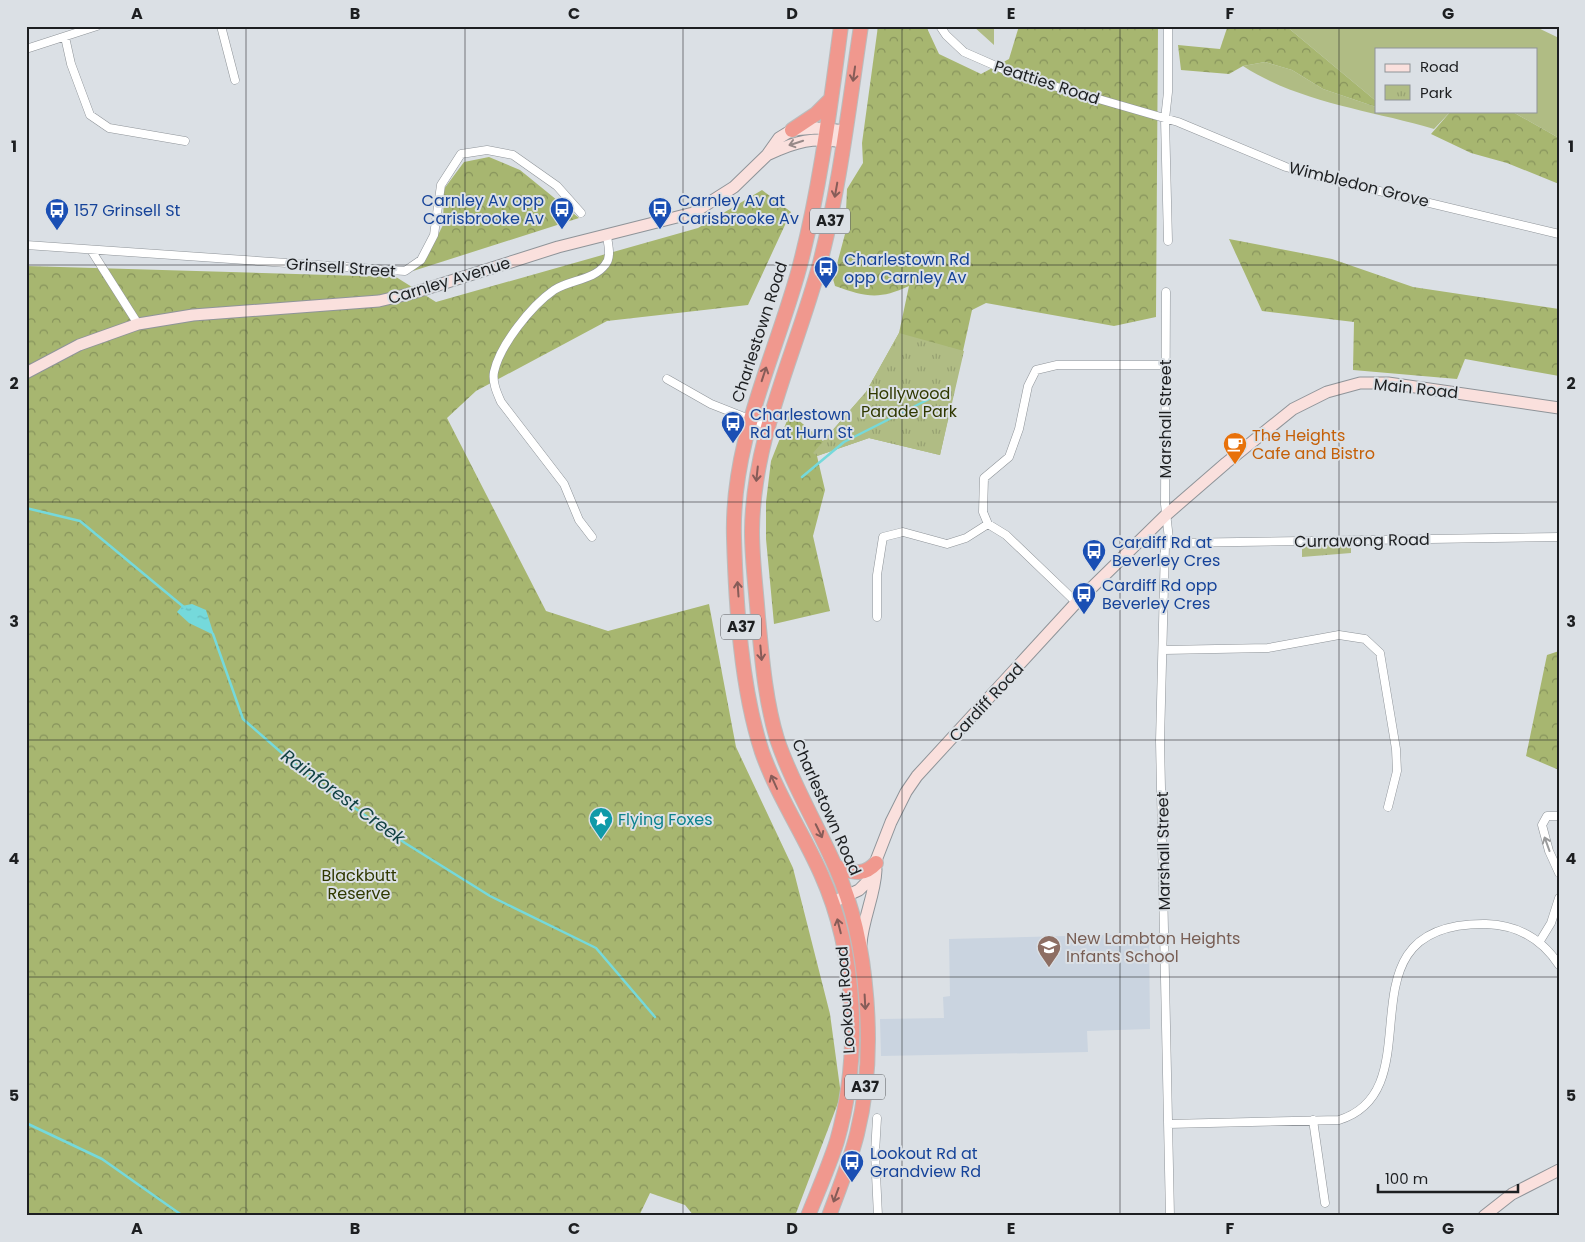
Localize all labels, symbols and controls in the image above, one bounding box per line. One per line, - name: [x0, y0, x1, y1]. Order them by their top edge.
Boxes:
- text: A: [131, 2, 143, 25]
- text: B: [350, 2, 360, 25]
- text: C: [568, 2, 580, 25]
- text: D: [786, 2, 798, 25]
- text: E: [1007, 2, 1015, 25]
- text: F: [1226, 2, 1235, 25]
- text: G: [1442, 2, 1454, 25]
- legend: [1375, 48, 1538, 112]
- street label: Peatties Road: [991, 55, 1103, 110]
- text: Road: [1420, 56, 1459, 77]
- one-way arrow: [849, 66, 859, 82]
- text: Park: [1420, 82, 1452, 103]
- text: 1: [11, 135, 17, 158]
- text: 1: [1568, 135, 1574, 158]
- one-way arrow: [788, 139, 804, 149]
- street label: Wimbledon Grove: [1286, 156, 1432, 213]
- one-way arrow: [830, 181, 840, 197]
- place label: Carnley Av opp Carisbrooke Av: [422, 189, 544, 230]
- place label: Carnley Av at Carisbrooke Av: [678, 189, 799, 230]
- bus stop icon: Carnley Av opp Carisbrooke Av: [549, 196, 575, 230]
- bus stop icon: Carnley Av at Carisbrooke Av: [647, 196, 673, 230]
- bus stop icon: 157 Grinsell St: [44, 197, 70, 231]
- place label: 157 Grinsell St: [74, 199, 181, 222]
- road number: A37: [810, 208, 850, 234]
- place label: Charlestown Rd opp Carnley Av: [844, 248, 970, 289]
- street label: Carnley Avenue: [385, 251, 513, 310]
- street label: Grinsell Street: [285, 252, 397, 283]
- bus stop icon: Charlestown Rd opp Carnley Av: [813, 255, 839, 289]
- street label: Charlestown Road: [726, 259, 793, 406]
- street label: Marshall Street: [1154, 359, 1177, 478]
- one-way arrow: [760, 367, 769, 383]
- text: 2: [9, 372, 19, 395]
- text: 2: [1566, 372, 1576, 395]
- street label: Main Road: [1373, 373, 1459, 404]
- park label: Hollywood Parade Park: [861, 382, 958, 423]
- place label: Charlestown Rd at Hurn St: [750, 403, 853, 444]
- bus stop icon: Charlestown Rd at Hurn St: [720, 410, 746, 444]
- place label: The Heights Cafe and Bistro: [1252, 424, 1375, 465]
- cafe icon: The Heights Cafe and Bistro: [1222, 431, 1248, 465]
- one-way arrow: [752, 466, 762, 482]
- street label: Currawong Road: [1294, 528, 1430, 553]
- place label: Cardiff Rd at Beverley Cres: [1112, 531, 1220, 572]
- bus stop icon: Cardiff Rd at Beverley Cres: [1081, 538, 1107, 572]
- place label: Cardiff Rd opp Beverley Cres: [1102, 574, 1218, 615]
- one-way arrow: [733, 581, 742, 597]
- bus stop icon: Cardiff Rd opp Beverley Cres: [1071, 581, 1097, 615]
- text: 3: [9, 610, 19, 633]
- text: 3: [1566, 610, 1576, 633]
- road number: A37: [721, 614, 761, 640]
- one-way arrow: [756, 645, 766, 661]
- street label: Cardiff Road: [944, 658, 1029, 747]
- street label: Charlestown Road: [786, 735, 867, 879]
- water label: Rainforest Creek: [276, 743, 411, 851]
- one-way arrow: [769, 775, 779, 790]
- street label: Marshall Street: [1151, 791, 1176, 911]
- place icon: Flying Foxes: [588, 806, 614, 840]
- place label: Flying Foxes: [618, 808, 713, 831]
- one-way arrow: [814, 823, 824, 838]
- one-way arrow: [1542, 837, 1551, 852]
- text: 4: [9, 847, 20, 870]
- text: 4: [1566, 847, 1577, 870]
- park label: Blackbutt Reserve: [321, 864, 397, 905]
- one-way arrow: [834, 919, 843, 935]
- place label: New Lambton Heights Infants School: [1066, 927, 1240, 968]
- school or university icon: New Lambton Heights Infants School: [1036, 934, 1062, 968]
- street label: Lookout Road: [830, 945, 861, 1055]
- one-way arrow: [861, 994, 870, 1010]
- road number: A37: [845, 1074, 885, 1100]
- text: 5: [9, 1084, 19, 1107]
- text: 5: [1566, 1084, 1576, 1107]
- place label: Lookout Rd at Grandview Rd: [870, 1142, 981, 1183]
- bus stop icon: Lookout Rd at Grandview Rd: [839, 1149, 865, 1183]
- scale bar: [1378, 1162, 1518, 1194]
- text: 100 m: [1385, 1168, 1428, 1189]
- one-way arrow: [831, 1187, 840, 1202]
- text: A: [131, 1217, 143, 1240]
- text: B: [350, 1217, 360, 1240]
- text: C: [568, 1217, 580, 1240]
- text: D: [786, 1217, 798, 1240]
- text: E: [1007, 1217, 1015, 1240]
- text: F: [1226, 1217, 1235, 1240]
- text: G: [1442, 1217, 1454, 1240]

